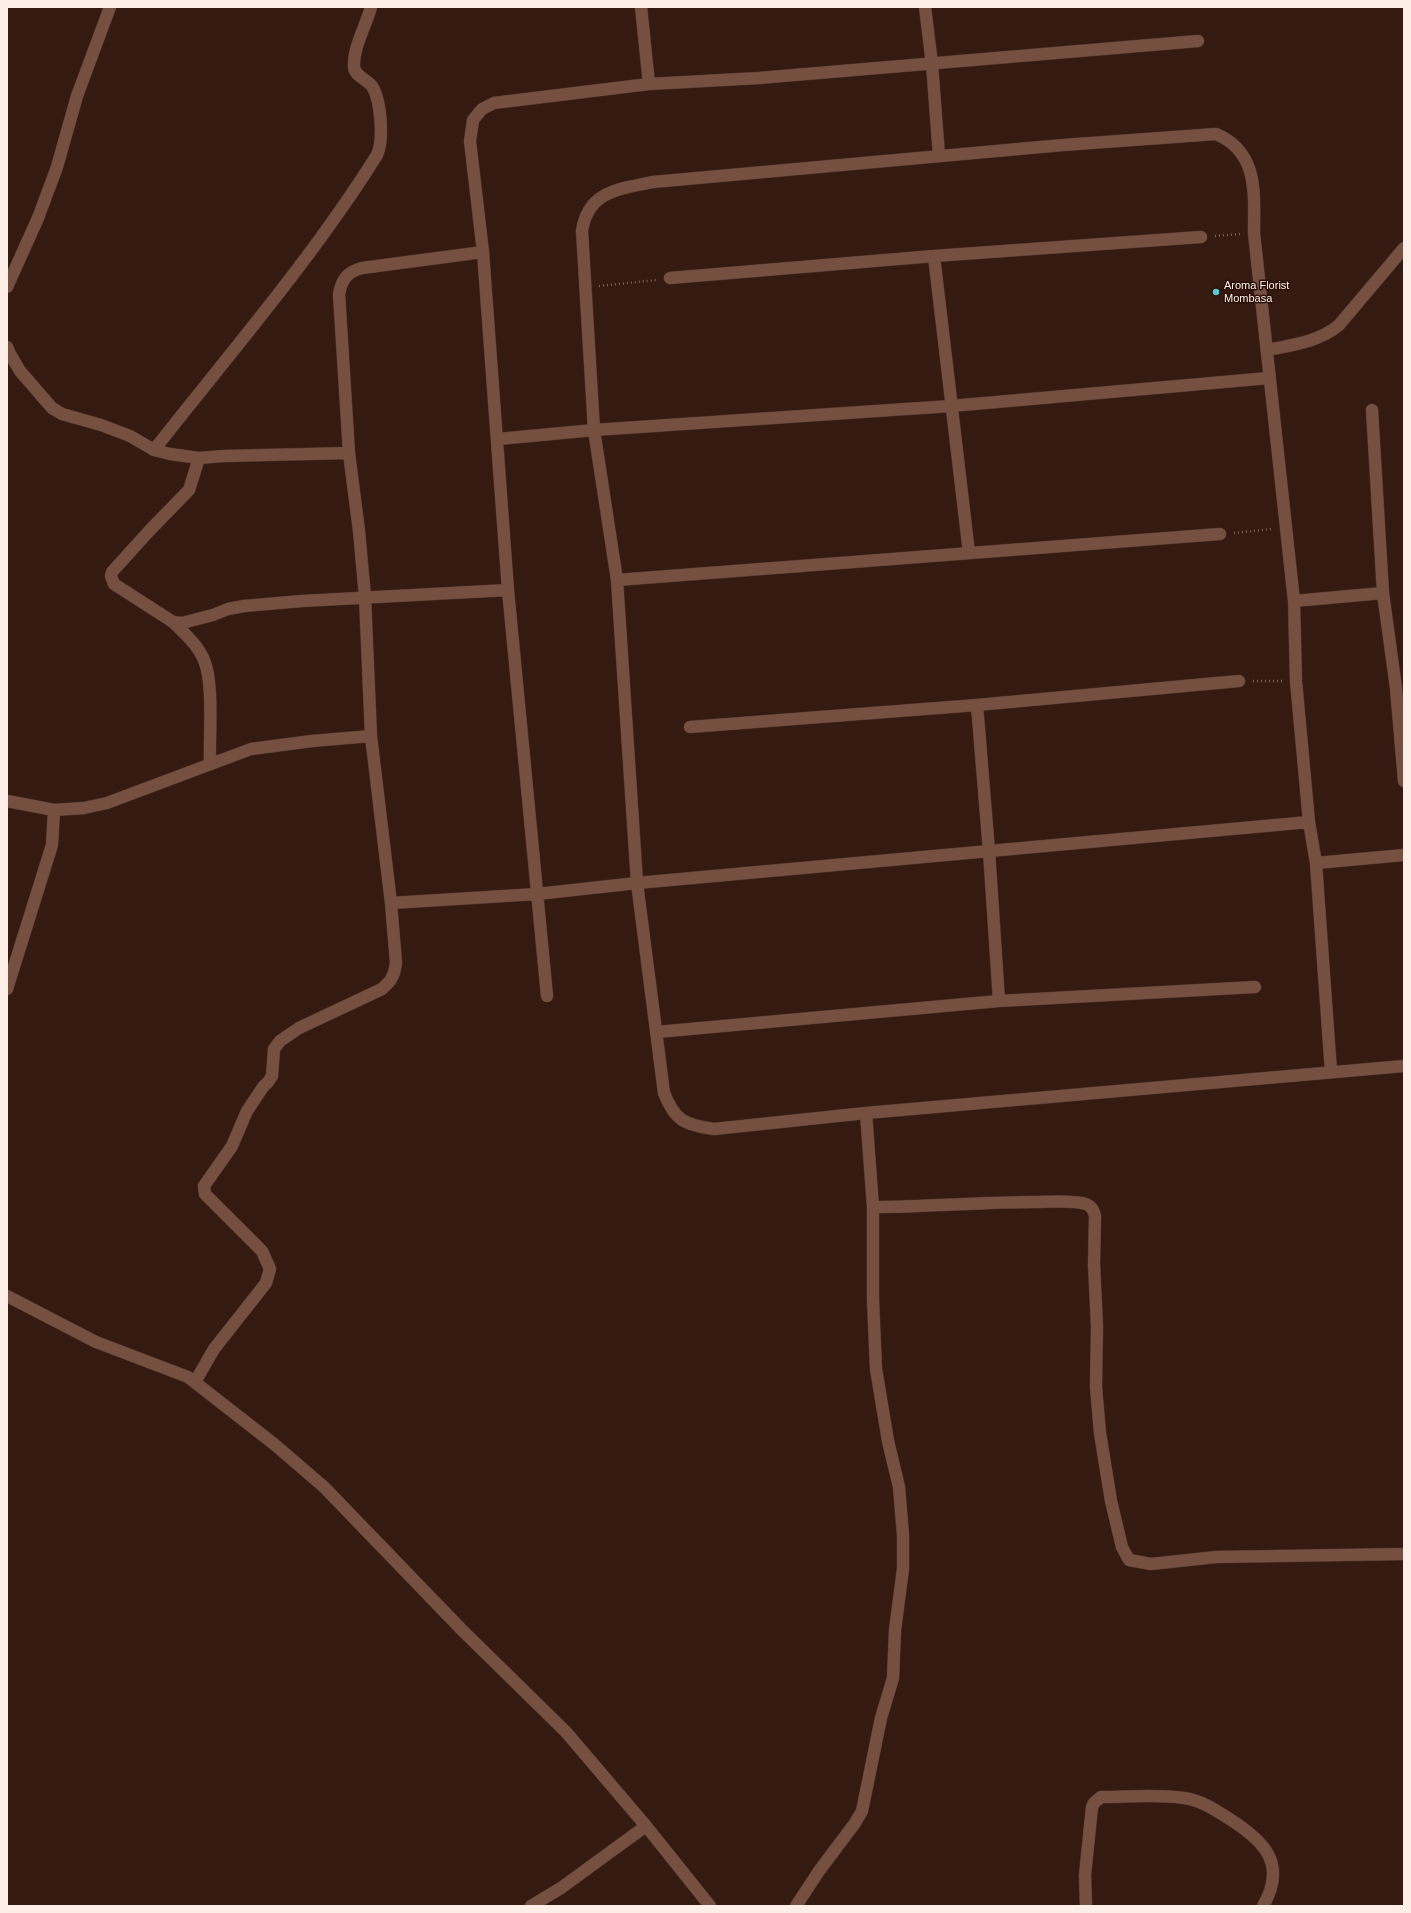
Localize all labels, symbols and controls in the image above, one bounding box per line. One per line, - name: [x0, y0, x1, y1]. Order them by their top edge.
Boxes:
- place label: Aroma Florist Mombasa: [1224, 279, 1289, 305]
- marker: Aroma Florist Mombasa: [1211, 287, 1221, 297]

